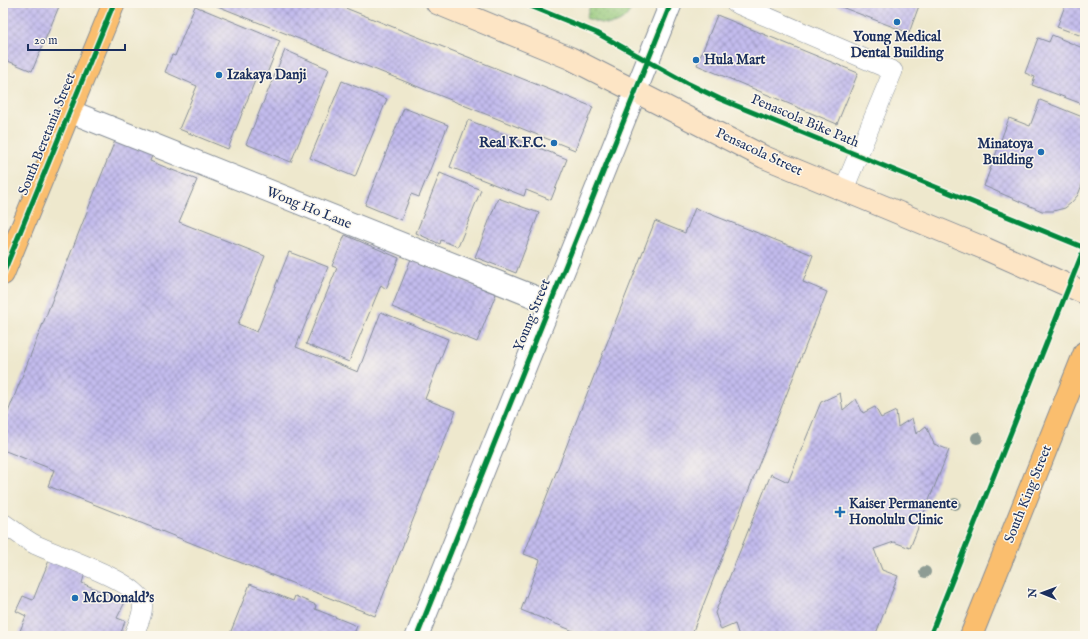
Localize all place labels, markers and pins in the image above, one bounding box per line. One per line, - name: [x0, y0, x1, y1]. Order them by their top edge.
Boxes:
- marker: Young Medical Dental Building: [892, 17, 902, 27]
- place label: Young Medical Dental Building: [850, 28, 945, 62]
- place label: Hula Mart: [704, 51, 765, 69]
- marker: Hula Mart: [691, 55, 701, 65]
- place label: Izakaya Danji: [227, 66, 307, 84]
- marker: Izakaya Danji: [214, 70, 224, 80]
- place label: Real K.F.C.: [479, 134, 546, 152]
- place label: Minatoya Building: [978, 135, 1034, 169]
- marker: Real K.F.C.: [549, 138, 559, 148]
- marker: Minatoya Building: [1036, 147, 1046, 157]
- place label: Kaiser Permanente Honolulu Clinic: [849, 495, 958, 529]
- marker: Kaiser Permanente Honolulu Clinic: [834, 506, 846, 518]
- place label: McDonald's: [83, 589, 154, 607]
- marker: McDonald's: [70, 593, 80, 603]

